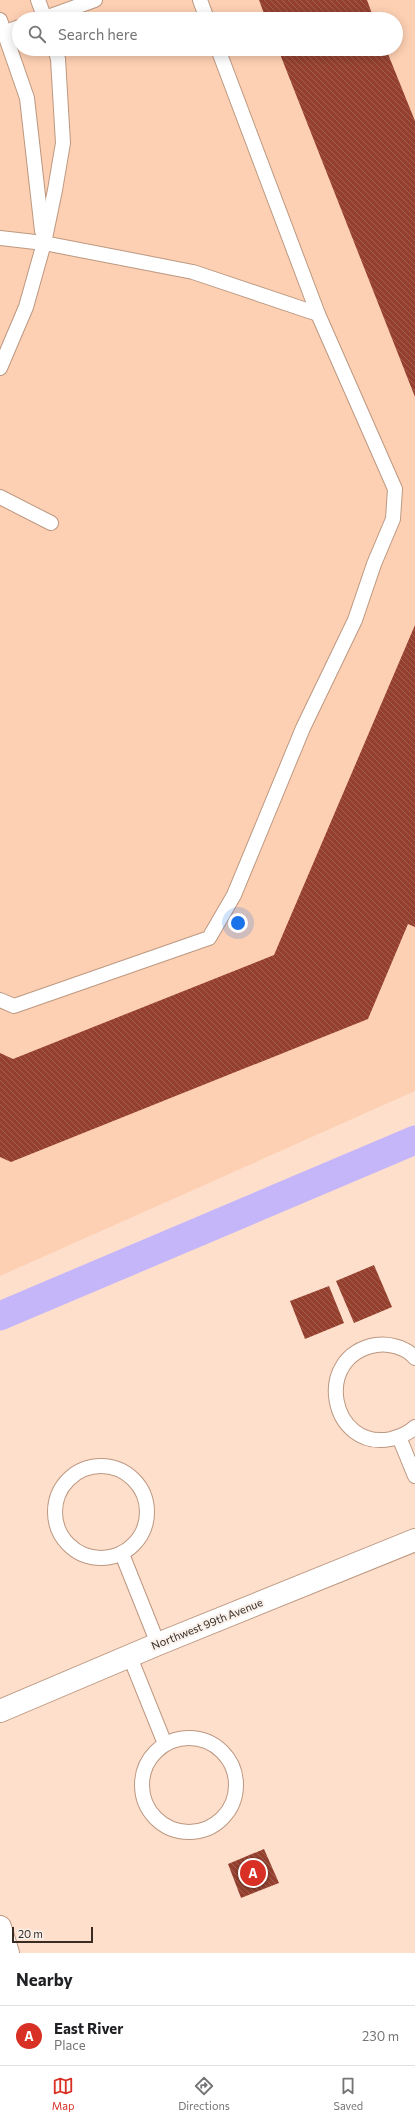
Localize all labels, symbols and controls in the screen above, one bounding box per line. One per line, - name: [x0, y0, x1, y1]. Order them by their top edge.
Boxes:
- search box: [12, 12, 403, 56]
- icon: search: [26, 23, 48, 45]
- text: Search here: [58, 25, 137, 43]
- your location: [228, 913, 248, 933]
- street label: Northwest 99th Avenue: [149, 1595, 265, 1652]
- pin: A: [240, 1858, 266, 1888]
- scale bar: [12, 1925, 93, 1944]
- text: 20 m: [18, 1927, 43, 1940]
- text: Nearby: [16, 1969, 73, 1990]
- text: East River: [54, 2019, 123, 2037]
- text: A: [24, 2028, 34, 2044]
- text: 230 m: [362, 2028, 399, 2044]
- text: Place: [54, 2037, 86, 2053]
- tab: Map: [52, 2075, 75, 2112]
- tab: Directions: [178, 2075, 230, 2112]
- tab: Saved: [333, 2075, 363, 2112]

